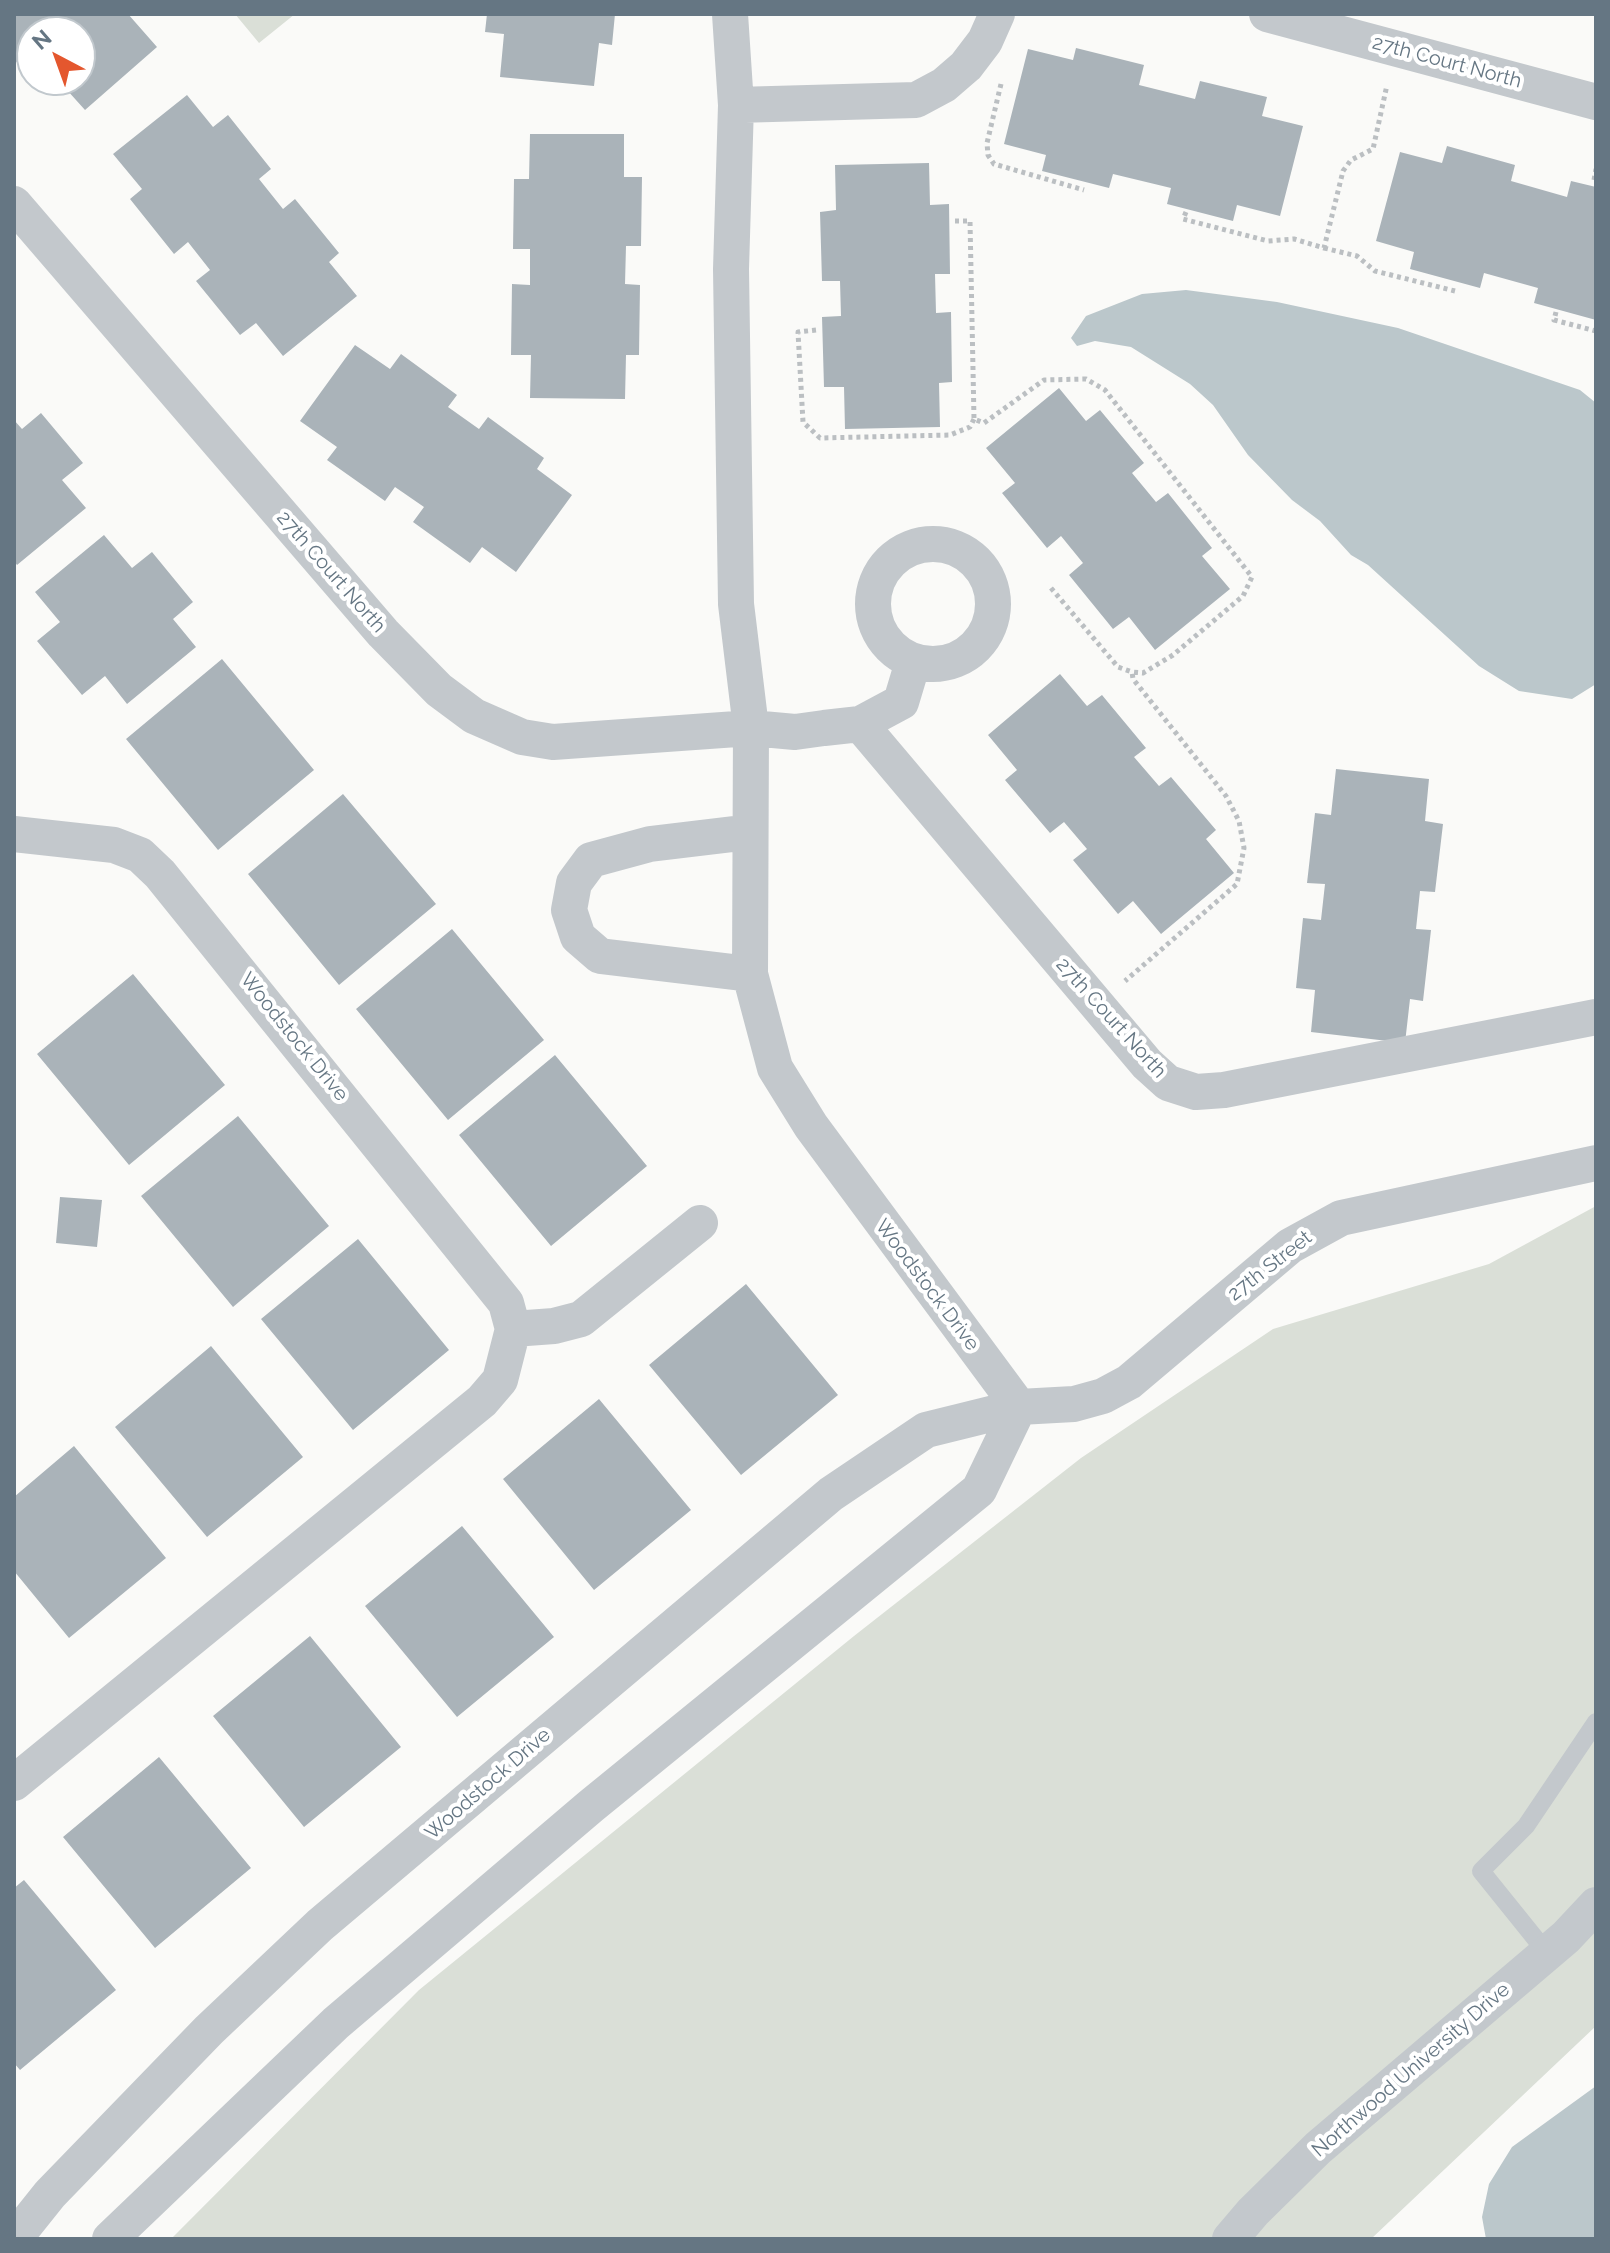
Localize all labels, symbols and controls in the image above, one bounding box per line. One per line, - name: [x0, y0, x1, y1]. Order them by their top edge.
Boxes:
- north arrow: [16, 16, 96, 96]
- text: N: [27, 24, 56, 55]
- street label: 27th Court North: [1370, 31, 1524, 93]
- street label: 27th Court North: [272, 506, 390, 638]
- street label: 27th Court North: [1051, 953, 1171, 1083]
- street label: Woodstock Drive: [235, 968, 353, 1106]
- street label: Woodstock Drive: [870, 1215, 984, 1355]
- street label: 27th Street: [1223, 1226, 1317, 1306]
- street label: Woodstock Drive: [420, 1723, 556, 1845]
- street label: Northwood University Drive: [1307, 1978, 1515, 2162]

